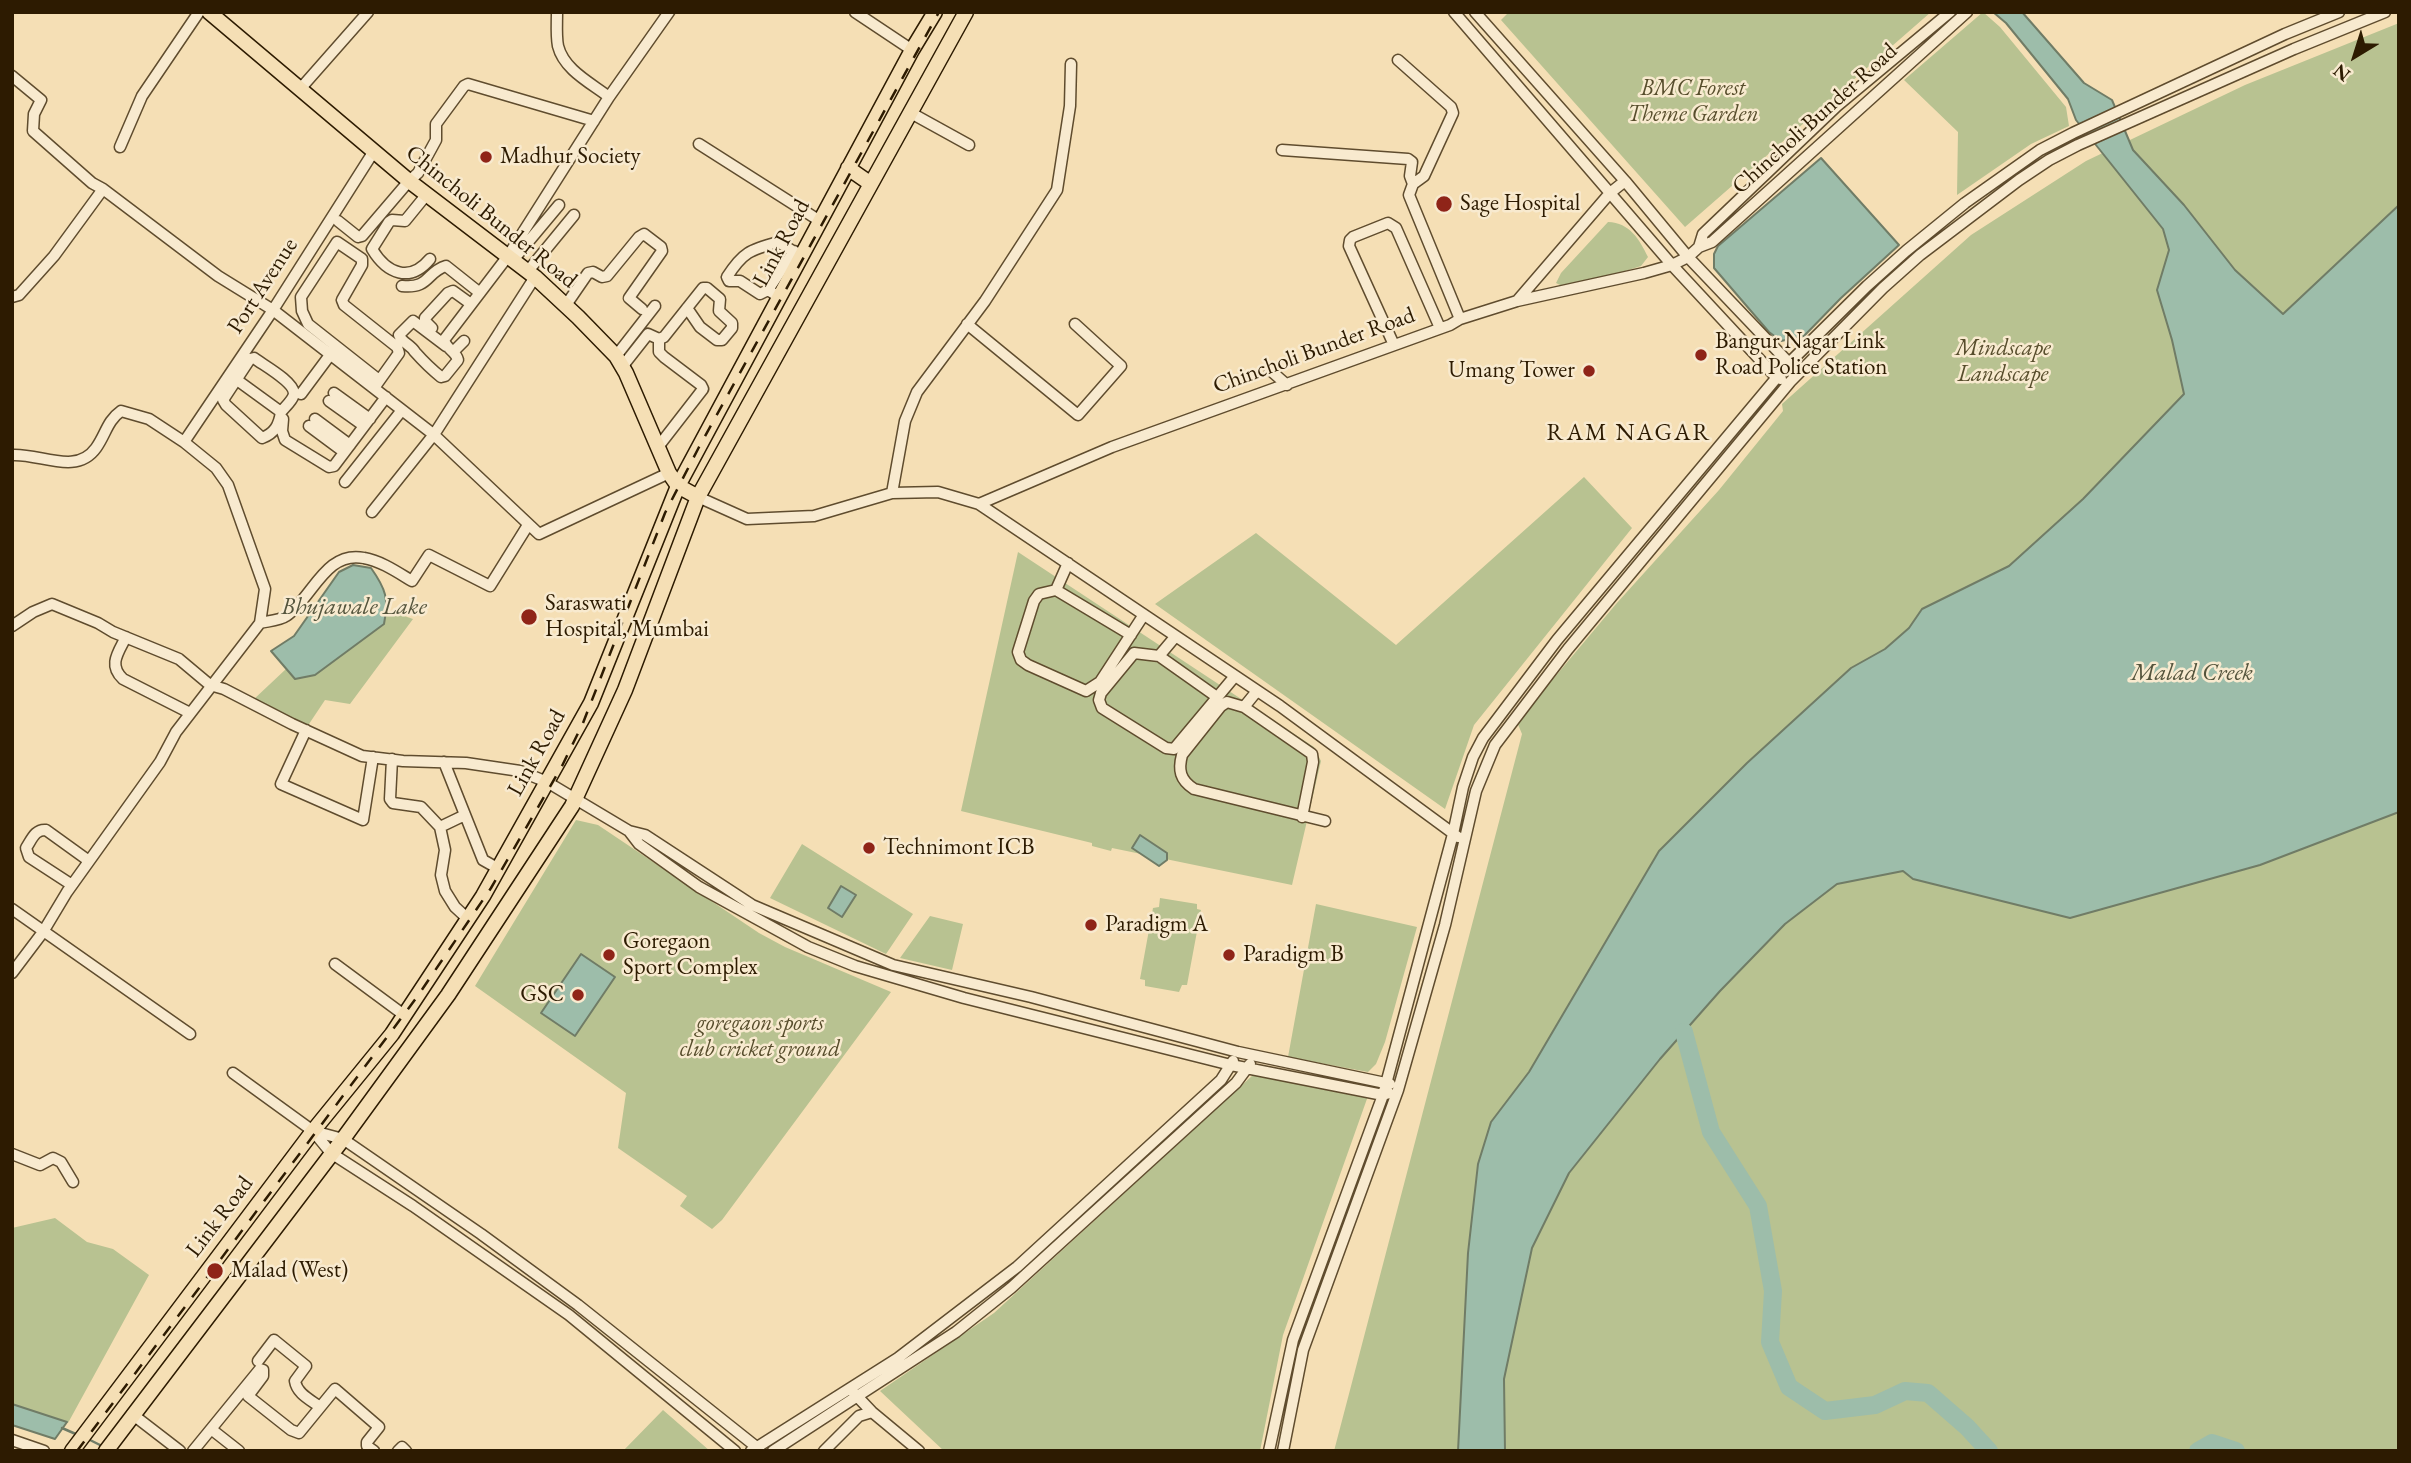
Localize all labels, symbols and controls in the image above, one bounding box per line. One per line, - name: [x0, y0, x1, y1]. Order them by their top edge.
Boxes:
- north arrow: [2320, 21, 2390, 91]
- street label: Chincholi Bunder Road: [1727, 38, 1903, 200]
- text: N: [2328, 58, 2356, 88]
- park label: BMC Forest Theme Garden: [1627, 75, 1759, 129]
- street label: Chincholi Bunder Road: [400, 139, 582, 295]
- place label: Madhur Society: [500, 143, 641, 171]
- marker: Madhur Society: [478, 149, 494, 165]
- place label: Sage Hospital: [1460, 190, 1580, 218]
- marker: Sage Hospital: [1434, 194, 1454, 214]
- street label: Link Road: [748, 195, 816, 291]
- street label: Port Avenue: [222, 233, 304, 339]
- street label: Chincholi Bunder Road: [1209, 302, 1419, 400]
- place label: Bangur Nagar Link Road Police Station: [1715, 328, 1887, 382]
- park label: Mindscape Landscape: [1955, 335, 2051, 389]
- marker: Bangur Nagar Link Road Police Station: [1693, 347, 1709, 363]
- place label: Umang Tower: [1448, 357, 1575, 385]
- marker: Umang Tower: [1581, 363, 1597, 379]
- district label: RAM NAGAR: [1548, 419, 1710, 447]
- place label: Saraswati Hospital, Mumbai: [545, 590, 709, 644]
- water label: Bhujawale Lake: [281, 593, 427, 621]
- marker: Saraswati Hospital, Mumbai: [519, 607, 539, 627]
- water label: Malad Creek: [2131, 659, 2253, 687]
- street label: Link Road: [502, 705, 572, 801]
- place label: Technimont ICB: [883, 834, 1035, 862]
- marker: Technimont ICB: [861, 840, 877, 856]
- place label: Paradigm A: [1105, 911, 1208, 939]
- marker: Paradigm A: [1083, 917, 1099, 933]
- place label: Goregaon Sport Complex: [623, 928, 758, 982]
- place label: Paradigm B: [1243, 941, 1344, 969]
- marker: Goregaon Sport Complex: [601, 947, 617, 963]
- marker: Paradigm B: [1221, 947, 1237, 963]
- place label: GSC: [520, 981, 564, 1009]
- marker: GSC: [570, 987, 586, 1003]
- park label: goregaon sports club cricket ground: [680, 1010, 840, 1064]
- street label: Link Road: [180, 1171, 260, 1263]
- place label: Malad (West): [231, 1257, 348, 1285]
- marker: Malad (West): [205, 1261, 225, 1281]

